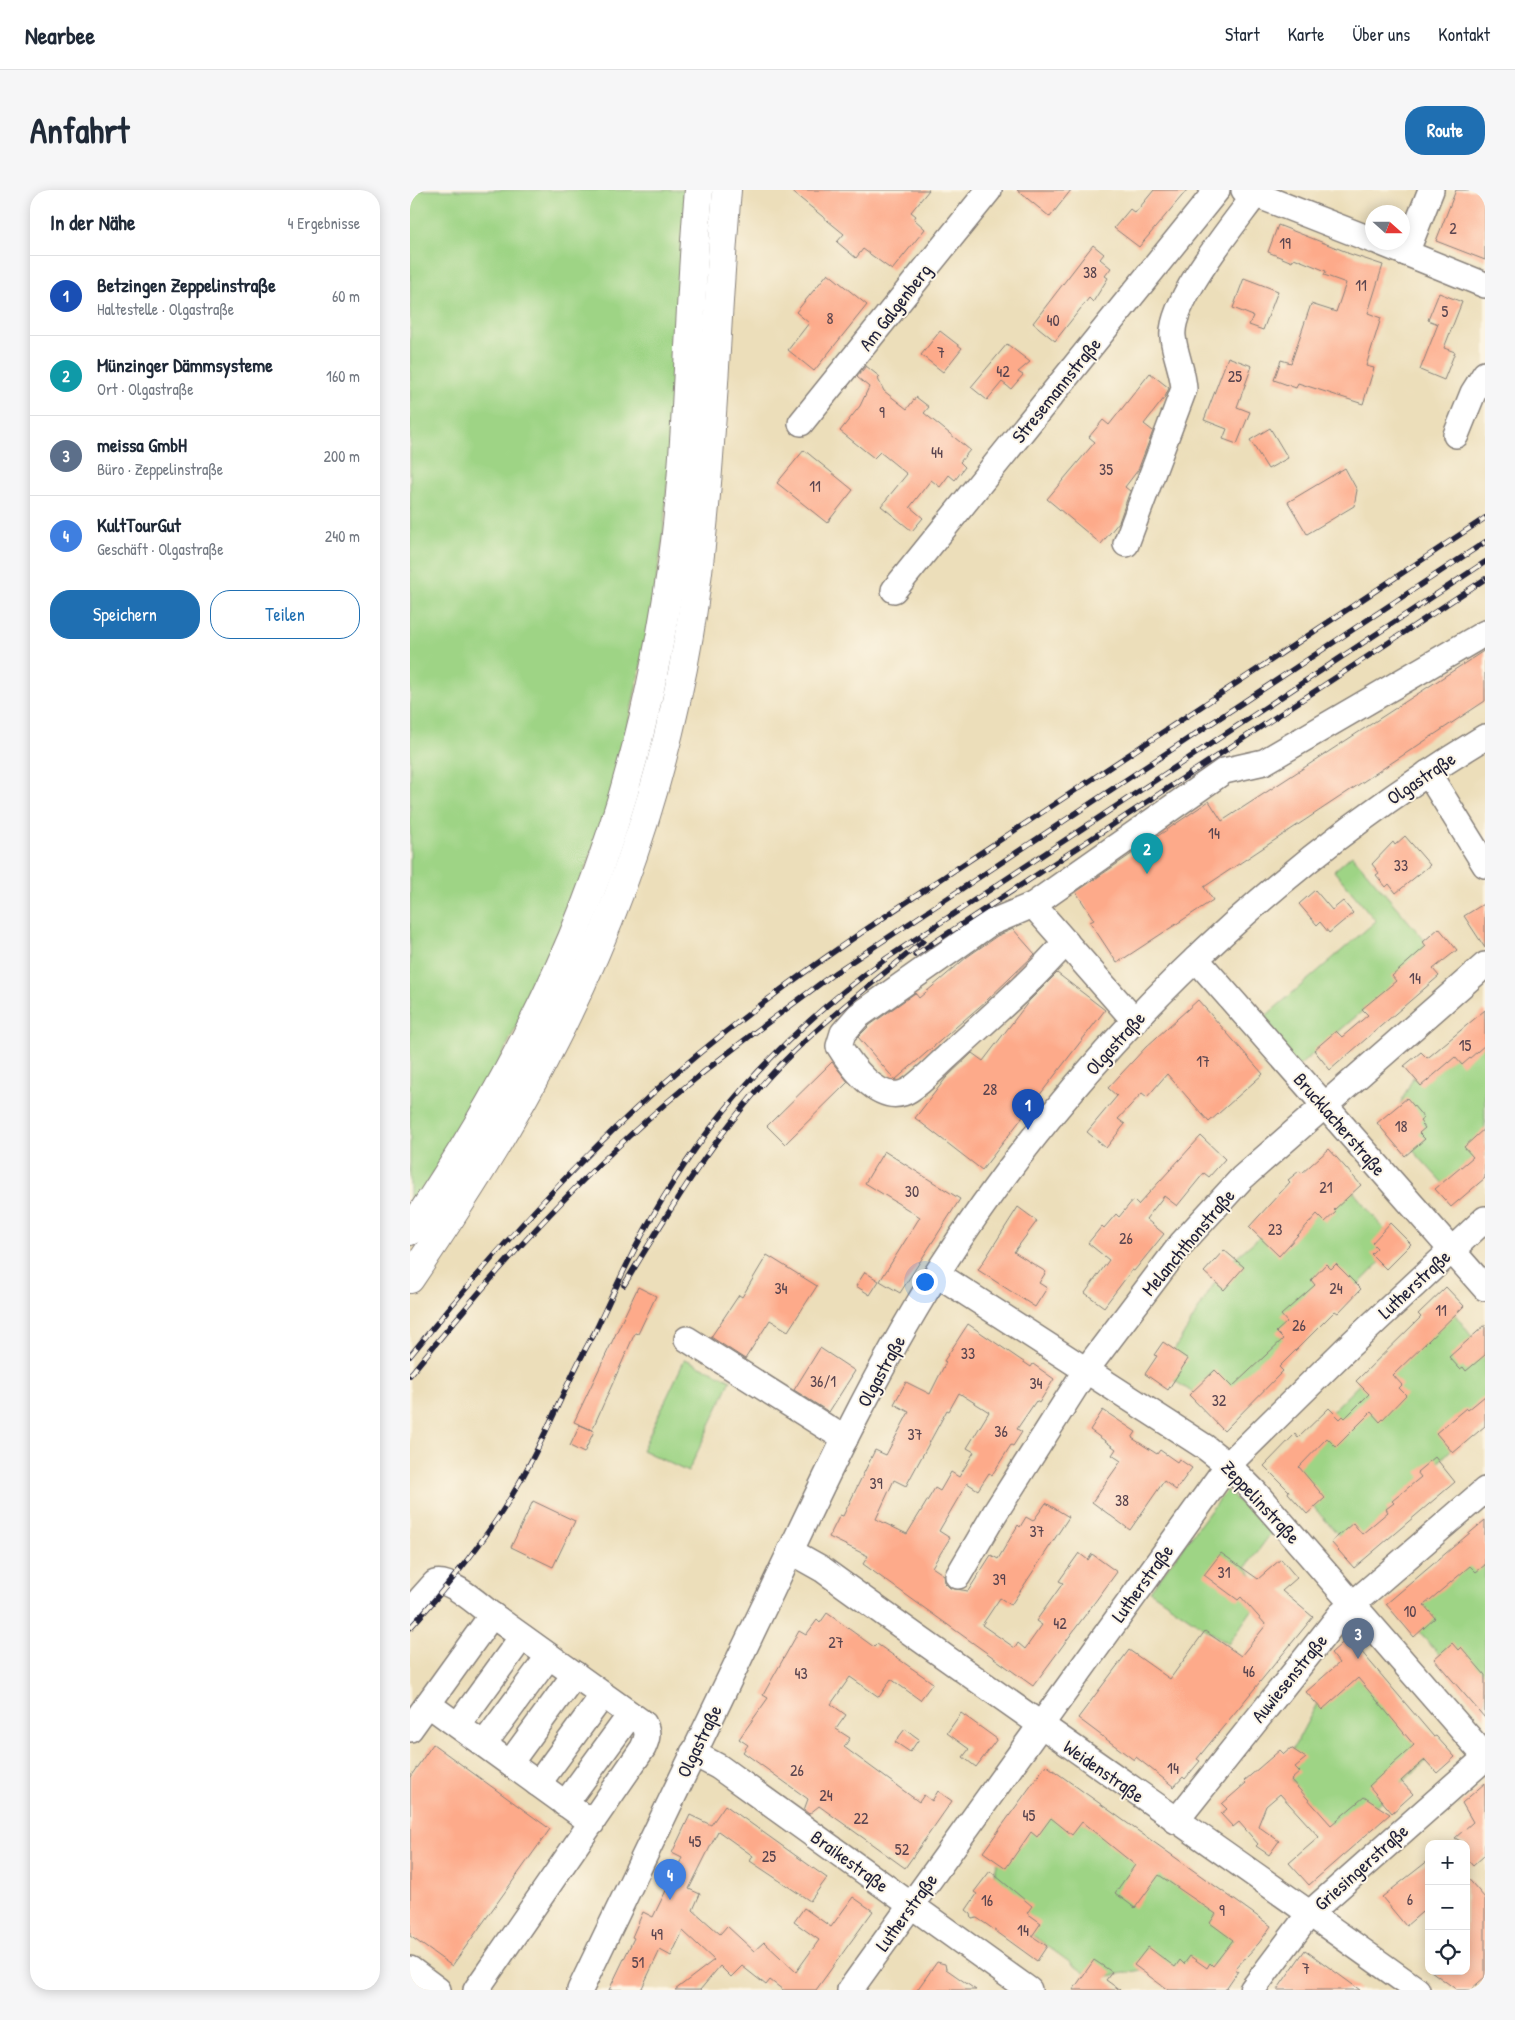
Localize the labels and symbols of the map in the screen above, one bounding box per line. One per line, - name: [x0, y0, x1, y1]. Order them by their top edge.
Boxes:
- north arrow: [1365, 205, 1410, 250]
- house number: 2: [1449, 217, 1457, 239]
- house number: 19: [1279, 232, 1291, 254]
- street label: Am Galgenberg: [853, 258, 937, 356]
- house number: 38: [1083, 261, 1097, 283]
- house number: 11: [1355, 274, 1367, 296]
- house number: 5: [1442, 300, 1449, 322]
- house number: 8: [827, 307, 834, 329]
- house number: 40: [1046, 309, 1060, 331]
- street label: Stresemannstraße: [1005, 331, 1107, 448]
- house number: 7: [937, 341, 945, 363]
- house number: 42: [996, 360, 1010, 382]
- house number: 25: [1228, 365, 1242, 387]
- house number: 9: [879, 401, 885, 423]
- house number: 44: [931, 441, 943, 463]
- house number: 35: [1099, 458, 1113, 480]
- house number: 11: [809, 475, 821, 497]
- street label: Olgastraße: [1382, 745, 1461, 811]
- house number: 14: [1208, 822, 1220, 844]
- pin: 2: [1131, 833, 1163, 874]
- house number: 33: [1394, 854, 1408, 876]
- house number: 14: [1409, 967, 1421, 989]
- street label: Olgastraße: [1079, 1005, 1151, 1081]
- house number: 15: [1459, 1034, 1472, 1056]
- house number: 17: [1196, 1050, 1210, 1072]
- street label: Brucklacherstraße: [1288, 1067, 1392, 1181]
- house number: 28: [983, 1078, 997, 1100]
- pin: 1: [1012, 1089, 1044, 1130]
- house number: 18: [1395, 1115, 1407, 1137]
- house number: 21: [1319, 1176, 1333, 1198]
- house number: 30: [905, 1180, 919, 1202]
- street label: Melanchthonstraße: [1136, 1183, 1241, 1301]
- house number: 23: [1268, 1218, 1282, 1240]
- house number: 26: [1119, 1227, 1133, 1249]
- street label: Lutherstraße: [1372, 1243, 1456, 1324]
- your location: [912, 1269, 938, 1295]
- house number: 34: [774, 1277, 788, 1299]
- house number: 24: [1329, 1277, 1343, 1299]
- house number: 11: [1435, 1299, 1447, 1321]
- house number: 26: [1292, 1314, 1306, 1336]
- street label: Olgastraße: [851, 1330, 911, 1411]
- house number: 33: [961, 1342, 975, 1364]
- house number: 36/1: [810, 1370, 836, 1392]
- house number: 34: [1029, 1372, 1043, 1394]
- house number: 32: [1212, 1389, 1227, 1411]
- house number: 36: [994, 1420, 1008, 1442]
- house number: 37: [907, 1423, 923, 1445]
- street label: Zeppelinstraße: [1216, 1455, 1307, 1550]
- house number: 39: [869, 1472, 883, 1494]
- house number: 38: [1115, 1489, 1129, 1511]
- house number: 37: [1029, 1520, 1045, 1542]
- street label: Lutherstraße: [1105, 1538, 1179, 1627]
- house number: 31: [1218, 1561, 1231, 1583]
- house number: 39: [992, 1568, 1006, 1590]
- house number: 10: [1404, 1600, 1416, 1622]
- house number: 42: [1053, 1612, 1067, 1634]
- pin: 3: [1342, 1618, 1374, 1659]
- street label: Auwiesenstraße: [1245, 1628, 1333, 1728]
- house number: 27: [828, 1631, 844, 1653]
- house number: 46: [1243, 1660, 1255, 1682]
- house number: 43: [794, 1662, 808, 1684]
- street label: Olgastraße: [670, 1700, 728, 1782]
- street label: Weidenstraße: [1058, 1734, 1150, 1809]
- house number: 14: [1167, 1757, 1179, 1779]
- house number: 26: [790, 1759, 804, 1781]
- house number: 24: [819, 1784, 833, 1806]
- house number: 45: [1023, 1804, 1036, 1826]
- house number: 22: [854, 1807, 869, 1829]
- street label: Griesingerstraße: [1308, 1818, 1414, 1916]
- street label: Braikestraße: [806, 1824, 895, 1898]
- house number: 45: [689, 1830, 702, 1852]
- house number: 52: [895, 1838, 910, 1860]
- house number: 25: [762, 1845, 776, 1867]
- pin: 4: [654, 1859, 686, 1900]
- street label: Lutherstraße: [869, 1867, 943, 1956]
- house number: 6: [1407, 1888, 1413, 1910]
- house number: 16: [981, 1889, 993, 1911]
- house number: 9: [1219, 1899, 1225, 1921]
- house number: 14: [1017, 1919, 1029, 1941]
- house number: 49: [651, 1923, 663, 1945]
- house number: 51: [632, 1951, 644, 1973]
- house number: 7: [1302, 1957, 1310, 1979]

